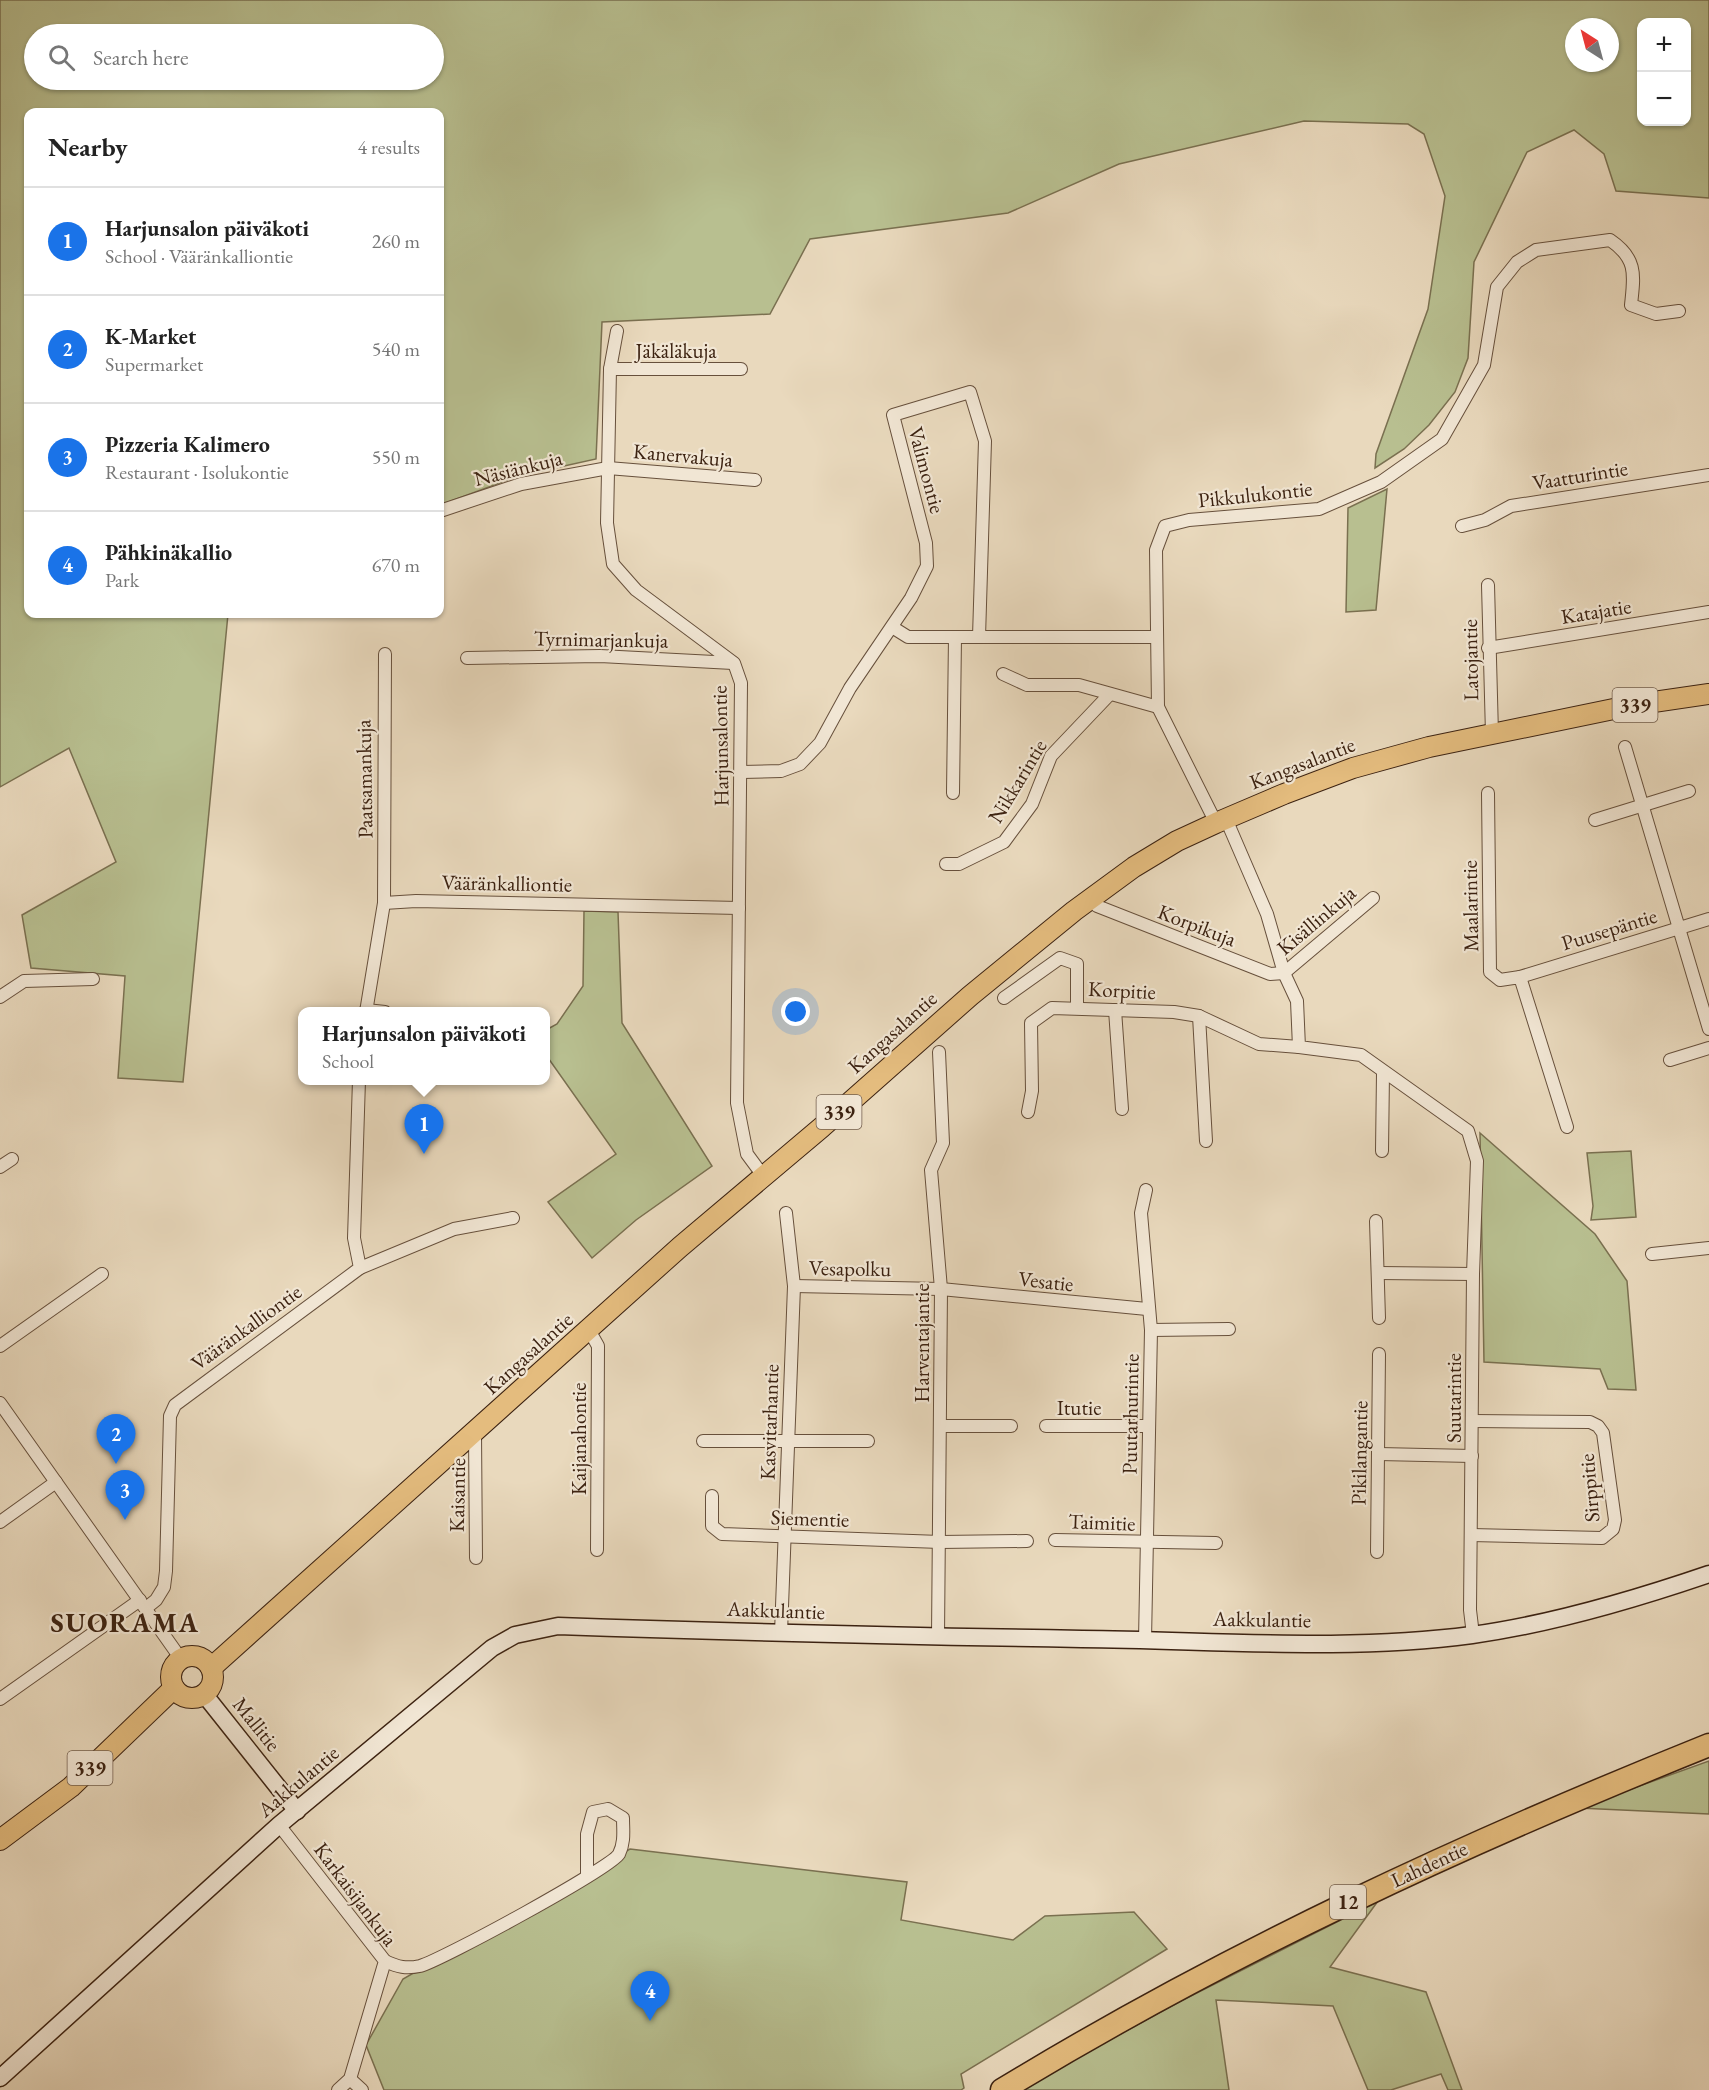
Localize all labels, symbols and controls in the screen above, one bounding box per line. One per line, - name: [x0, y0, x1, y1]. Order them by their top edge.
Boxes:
- north arrow: [1565, 18, 1619, 72]
- map controls: [1637, 18, 1691, 126]
- button: +: [1637, 18, 1691, 72]
- search box: [24, 24, 444, 90]
- icon: search: [45, 41, 78, 74]
- text: Search here: [93, 43, 188, 72]
- button: −: [1637, 72, 1691, 126]
- text: Nearby: [48, 130, 128, 164]
- text: 4 results: [357, 134, 420, 160]
- text: Harjunsalon päiväkoti: [105, 214, 309, 243]
- text: 1: [62, 228, 73, 254]
- text: 260 m: [372, 228, 420, 254]
- text: School · Vääränkalliontie: [105, 243, 293, 269]
- text: K-Market: [105, 322, 196, 351]
- text: 2: [62, 336, 73, 362]
- text: 540 m: [372, 336, 420, 362]
- street label: Jäkäläkuja: [633, 337, 717, 364]
- text: Supermarket: [105, 351, 203, 377]
- street label: Valimontie: [903, 424, 951, 516]
- text: Pizzeria Kalimero: [105, 430, 270, 459]
- street label: Kanervakuja: [632, 437, 735, 473]
- text: 3: [62, 444, 73, 470]
- text: 550 m: [372, 444, 420, 470]
- street label: Näsiänkuja: [471, 444, 566, 492]
- street label: Vaatturintie: [1530, 454, 1630, 496]
- text: Restaurant · Isolukontie: [105, 459, 289, 485]
- street label: Pikkulukontie: [1196, 475, 1314, 513]
- text: Pähkinäkallio: [105, 538, 232, 567]
- text: 4: [62, 552, 73, 578]
- text: 670 m: [372, 552, 420, 578]
- text: Park: [105, 567, 139, 593]
- street label: Katajatie: [1559, 592, 1633, 630]
- street label: Latojantie: [1456, 619, 1484, 701]
- street label: Tyrnimarjankuja: [534, 624, 669, 654]
- street label: Harjunsalontie: [705, 685, 735, 807]
- road number: 339: [1612, 688, 1658, 722]
- street label: Paatsamankuja: [349, 719, 379, 839]
- street label: Kangasalantie: [1245, 731, 1359, 795]
- street label: Nikkarintie: [981, 734, 1053, 828]
- street label: Maalarintie: [1456, 860, 1484, 952]
- street label: Vääränkalliontie: [442, 868, 572, 898]
- street label: Kisällinkuja: [1271, 879, 1362, 961]
- street label: Korpikuja: [1154, 898, 1241, 952]
- street label: Puusepäntie: [1558, 902, 1660, 956]
- street label: Korpitie: [1087, 975, 1157, 1005]
- street label: Kangasalantie: [842, 985, 942, 1079]
- your location: [781, 997, 810, 1026]
- popup: [298, 1007, 550, 1085]
- text: Harjunsalon päiväkoti: [322, 1019, 526, 1048]
- text: School: [322, 1048, 374, 1074]
- road number: 339: [816, 1095, 862, 1129]
- pin: 1: [404, 1104, 444, 1154]
- street label: Vesapolku: [809, 1254, 891, 1282]
- street label: Vesatie: [1017, 1265, 1075, 1297]
- street label: Vääränkalliontie: [185, 1278, 307, 1376]
- street label: Harventajantie: [908, 1283, 935, 1403]
- street label: Kangasalantie: [478, 1306, 578, 1400]
- street label: Puutarhurintie: [1115, 1353, 1145, 1475]
- street label: Suutarintie: [1440, 1353, 1467, 1443]
- street label: Kasvitarhantie: [753, 1364, 785, 1480]
- street label: Kaijanahontie: [565, 1383, 592, 1495]
- street label: Itutie: [1057, 1394, 1101, 1421]
- street label: Pikilangantie: [1345, 1400, 1373, 1506]
- pin: 2: [96, 1414, 136, 1464]
- street label: Sirppitie: [1573, 1453, 1605, 1523]
- street label: Kaisantie: [443, 1458, 471, 1532]
- pin: 3: [106, 1470, 144, 1520]
- street label: Siementie: [770, 1503, 850, 1533]
- street label: Taimitie: [1068, 1507, 1136, 1537]
- street label: Aakkulantie: [725, 1595, 826, 1625]
- district label: SUORAMA: [51, 1605, 199, 1640]
- street label: Aakkulantie: [1212, 1605, 1311, 1633]
- street label: Mallitie: [227, 1691, 287, 1757]
- street label: Aakkulantie: [251, 1739, 344, 1824]
- road number: 339: [68, 1751, 112, 1785]
- street label: Lahdentie: [1386, 1835, 1472, 1893]
- street label: Karkaisijankuja: [308, 1837, 404, 1952]
- road number: 12: [1330, 1885, 1366, 1919]
- pin: 4: [630, 1972, 670, 2021]

